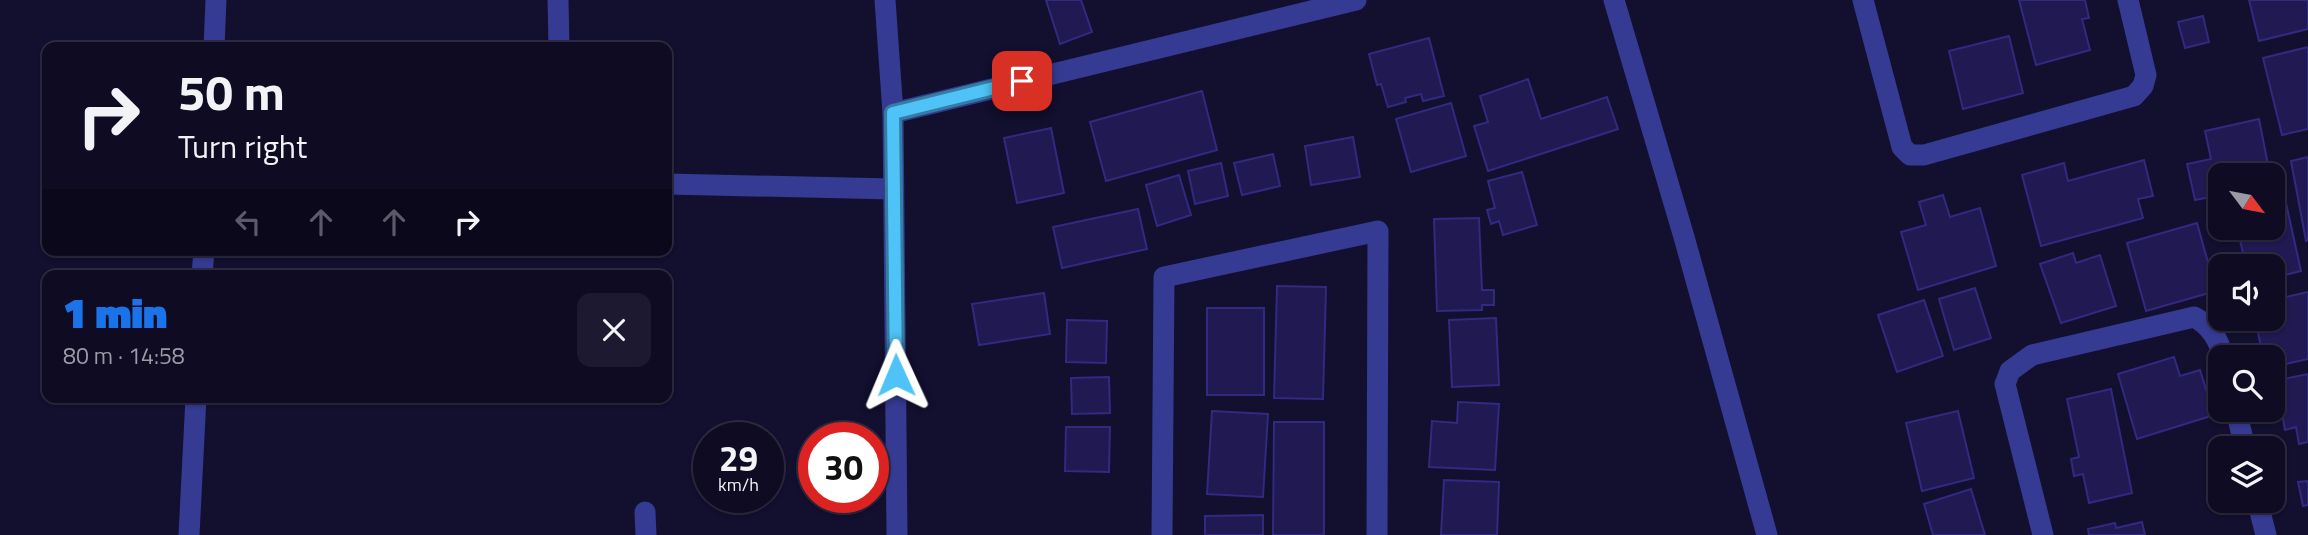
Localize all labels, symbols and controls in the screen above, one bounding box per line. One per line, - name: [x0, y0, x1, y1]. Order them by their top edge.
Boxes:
- pin: [992, 51, 1052, 111]
- text: 50 m: [178, 54, 285, 129]
- icon: arrive: [1003, 62, 1041, 100]
- icon: right: [63, 70, 154, 161]
- text: Turn right: [178, 122, 307, 170]
- north arrow: [2208, 163, 2286, 240]
- map controls: [2208, 163, 2285, 513]
- icon: left: [229, 203, 267, 241]
- icon: ahead: [302, 203, 340, 241]
- icon: ahead: [375, 203, 413, 241]
- icon: right: [448, 203, 486, 241]
- button: sound: [2208, 254, 2285, 331]
- text: 1 min: [63, 280, 167, 344]
- button: close: [577, 293, 651, 367]
- text: 80 m · 14:58: [63, 338, 185, 373]
- position arrow: [859, 338, 933, 412]
- button: search: [2208, 345, 2285, 422]
- speed limit sign: 30: [798, 422, 889, 513]
- text: 29: [719, 431, 758, 485]
- button: layers: [2208, 436, 2285, 513]
- text: km/h: [718, 471, 759, 498]

